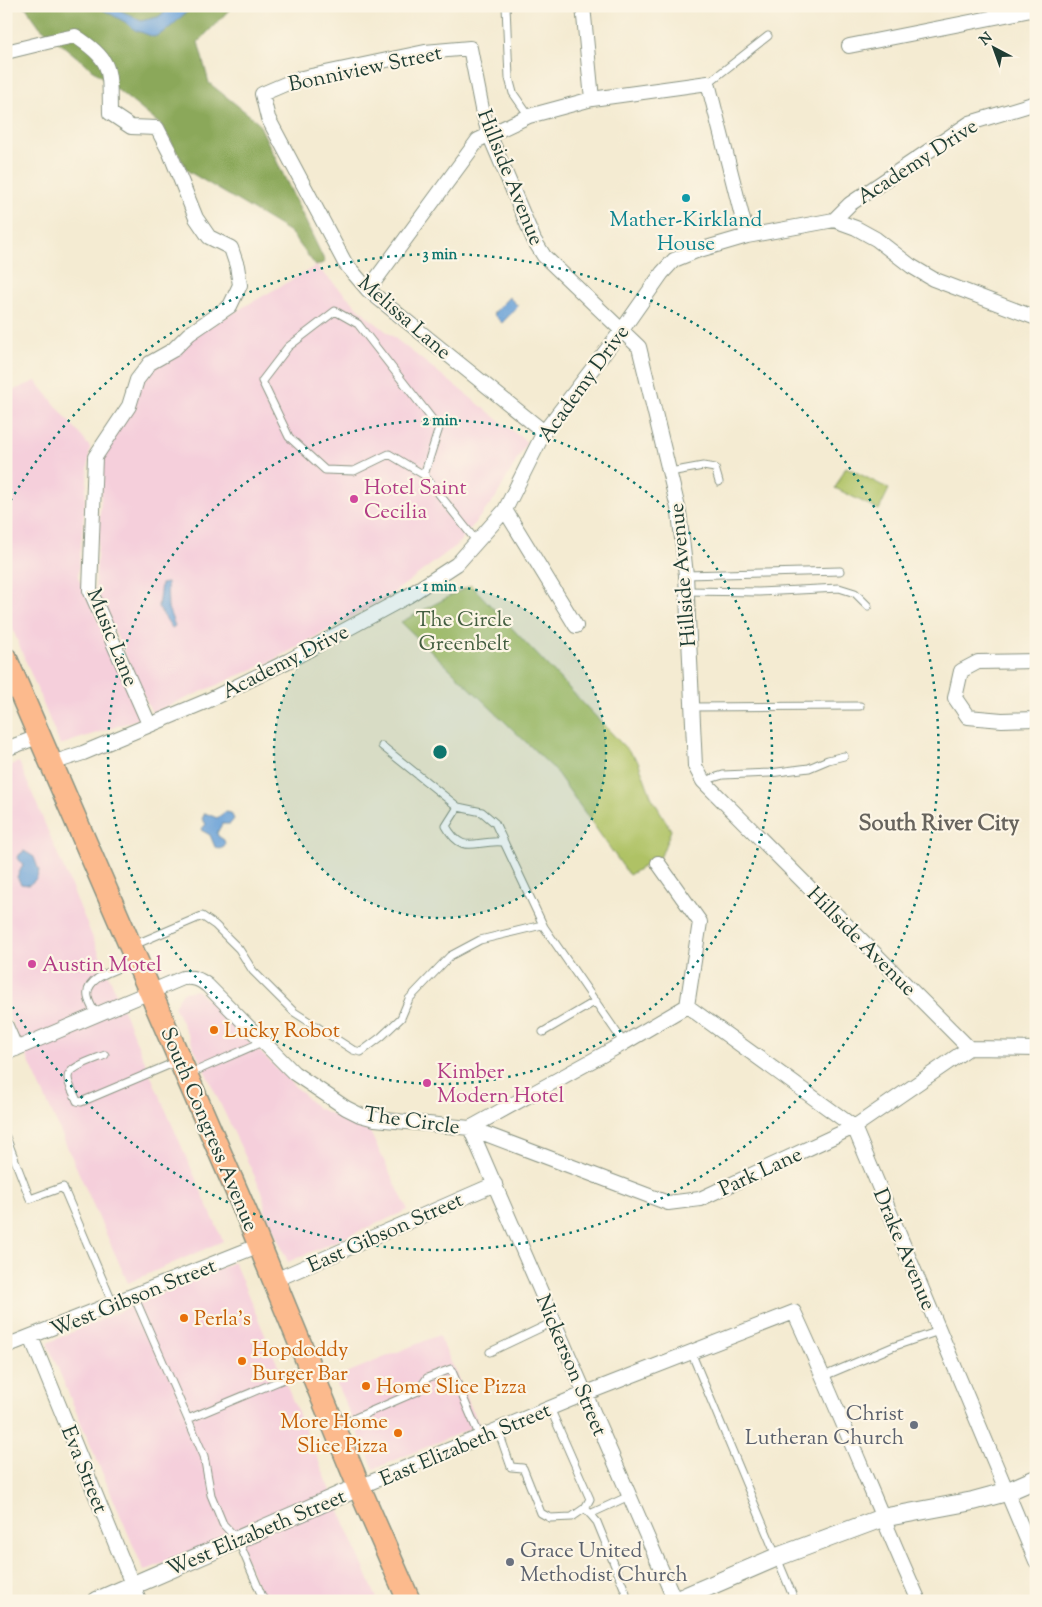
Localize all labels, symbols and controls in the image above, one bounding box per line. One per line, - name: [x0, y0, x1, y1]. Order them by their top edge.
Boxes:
- north arrow: [970, 22, 1020, 72]
- text: N: [976, 28, 998, 51]
- street label: Bonniview Street: [286, 39, 445, 101]
- street label: Hillside Avenue: [468, 105, 550, 250]
- street label: Academy Drive: [852, 112, 984, 213]
- marker: Mather-Kirkland House: [680, 192, 692, 204]
- place label: Mather-Kirkland House: [610, 206, 763, 260]
- text: 3 min: [423, 245, 458, 266]
- street label: Melissa Lane: [350, 269, 457, 368]
- street label: Academy Drive: [532, 319, 637, 449]
- text: 2 min: [422, 411, 458, 432]
- place label: Hotel Saint Cecilia: [364, 474, 467, 528]
- marker: Hotel Saint Cecilia: [348, 493, 360, 505]
- street label: Hillside Avenue: [663, 502, 705, 648]
- text: 1 min: [423, 577, 457, 598]
- street label: Music Lane: [78, 584, 144, 691]
- park label: The Circle Greenbelt: [416, 606, 512, 660]
- street label: Academy Drive: [217, 618, 354, 708]
- centre of rings: [431, 743, 449, 761]
- district label: South River City: [859, 809, 1020, 841]
- street label: Hillside Avenue: [799, 881, 922, 1004]
- place label: Austin Motel: [42, 951, 162, 981]
- marker: Austin Motel: [26, 958, 38, 970]
- place label: Lucky Robot: [224, 1017, 340, 1047]
- street label: South Congress Avenue: [152, 1023, 265, 1237]
- marker: Lucky Robot: [208, 1024, 220, 1036]
- place label: Kimber Modern Hotel: [437, 1058, 565, 1112]
- marker: Kimber Modern Hotel: [421, 1077, 433, 1089]
- street label: The Circle: [362, 1100, 462, 1144]
- street label: Park Lane: [714, 1140, 808, 1205]
- street label: Drake Avenue: [864, 1184, 942, 1315]
- street label: East Gibson Street: [303, 1186, 468, 1282]
- street label: West Gibson Street: [46, 1252, 221, 1346]
- street label: Nickerson Street: [527, 1290, 614, 1441]
- place label: Perla's: [194, 1305, 251, 1335]
- marker: Perla's: [178, 1312, 190, 1324]
- place label: Hopdoddy Burger Bar: [252, 1336, 349, 1390]
- marker: Hopdoddy Burger Bar: [236, 1355, 248, 1367]
- place label: Home Slice Pizza: [376, 1373, 527, 1403]
- marker: Home Slice Pizza: [360, 1380, 372, 1392]
- street label: East Elizabeth Street: [375, 1396, 556, 1496]
- place label: Christ Lutheran Church: [745, 1400, 904, 1454]
- place label: More Home Slice Pizza: [280, 1408, 388, 1462]
- marker: Christ Lutheran Church: [908, 1419, 920, 1431]
- street label: Eva Street: [52, 1421, 114, 1518]
- marker: More Home Slice Pizza: [392, 1427, 404, 1439]
- street label: West Elizabeth Street: [162, 1482, 351, 1585]
- place label: Grace United Methodist Church: [520, 1537, 688, 1591]
- marker: Grace United Methodist Church: [504, 1556, 516, 1568]

